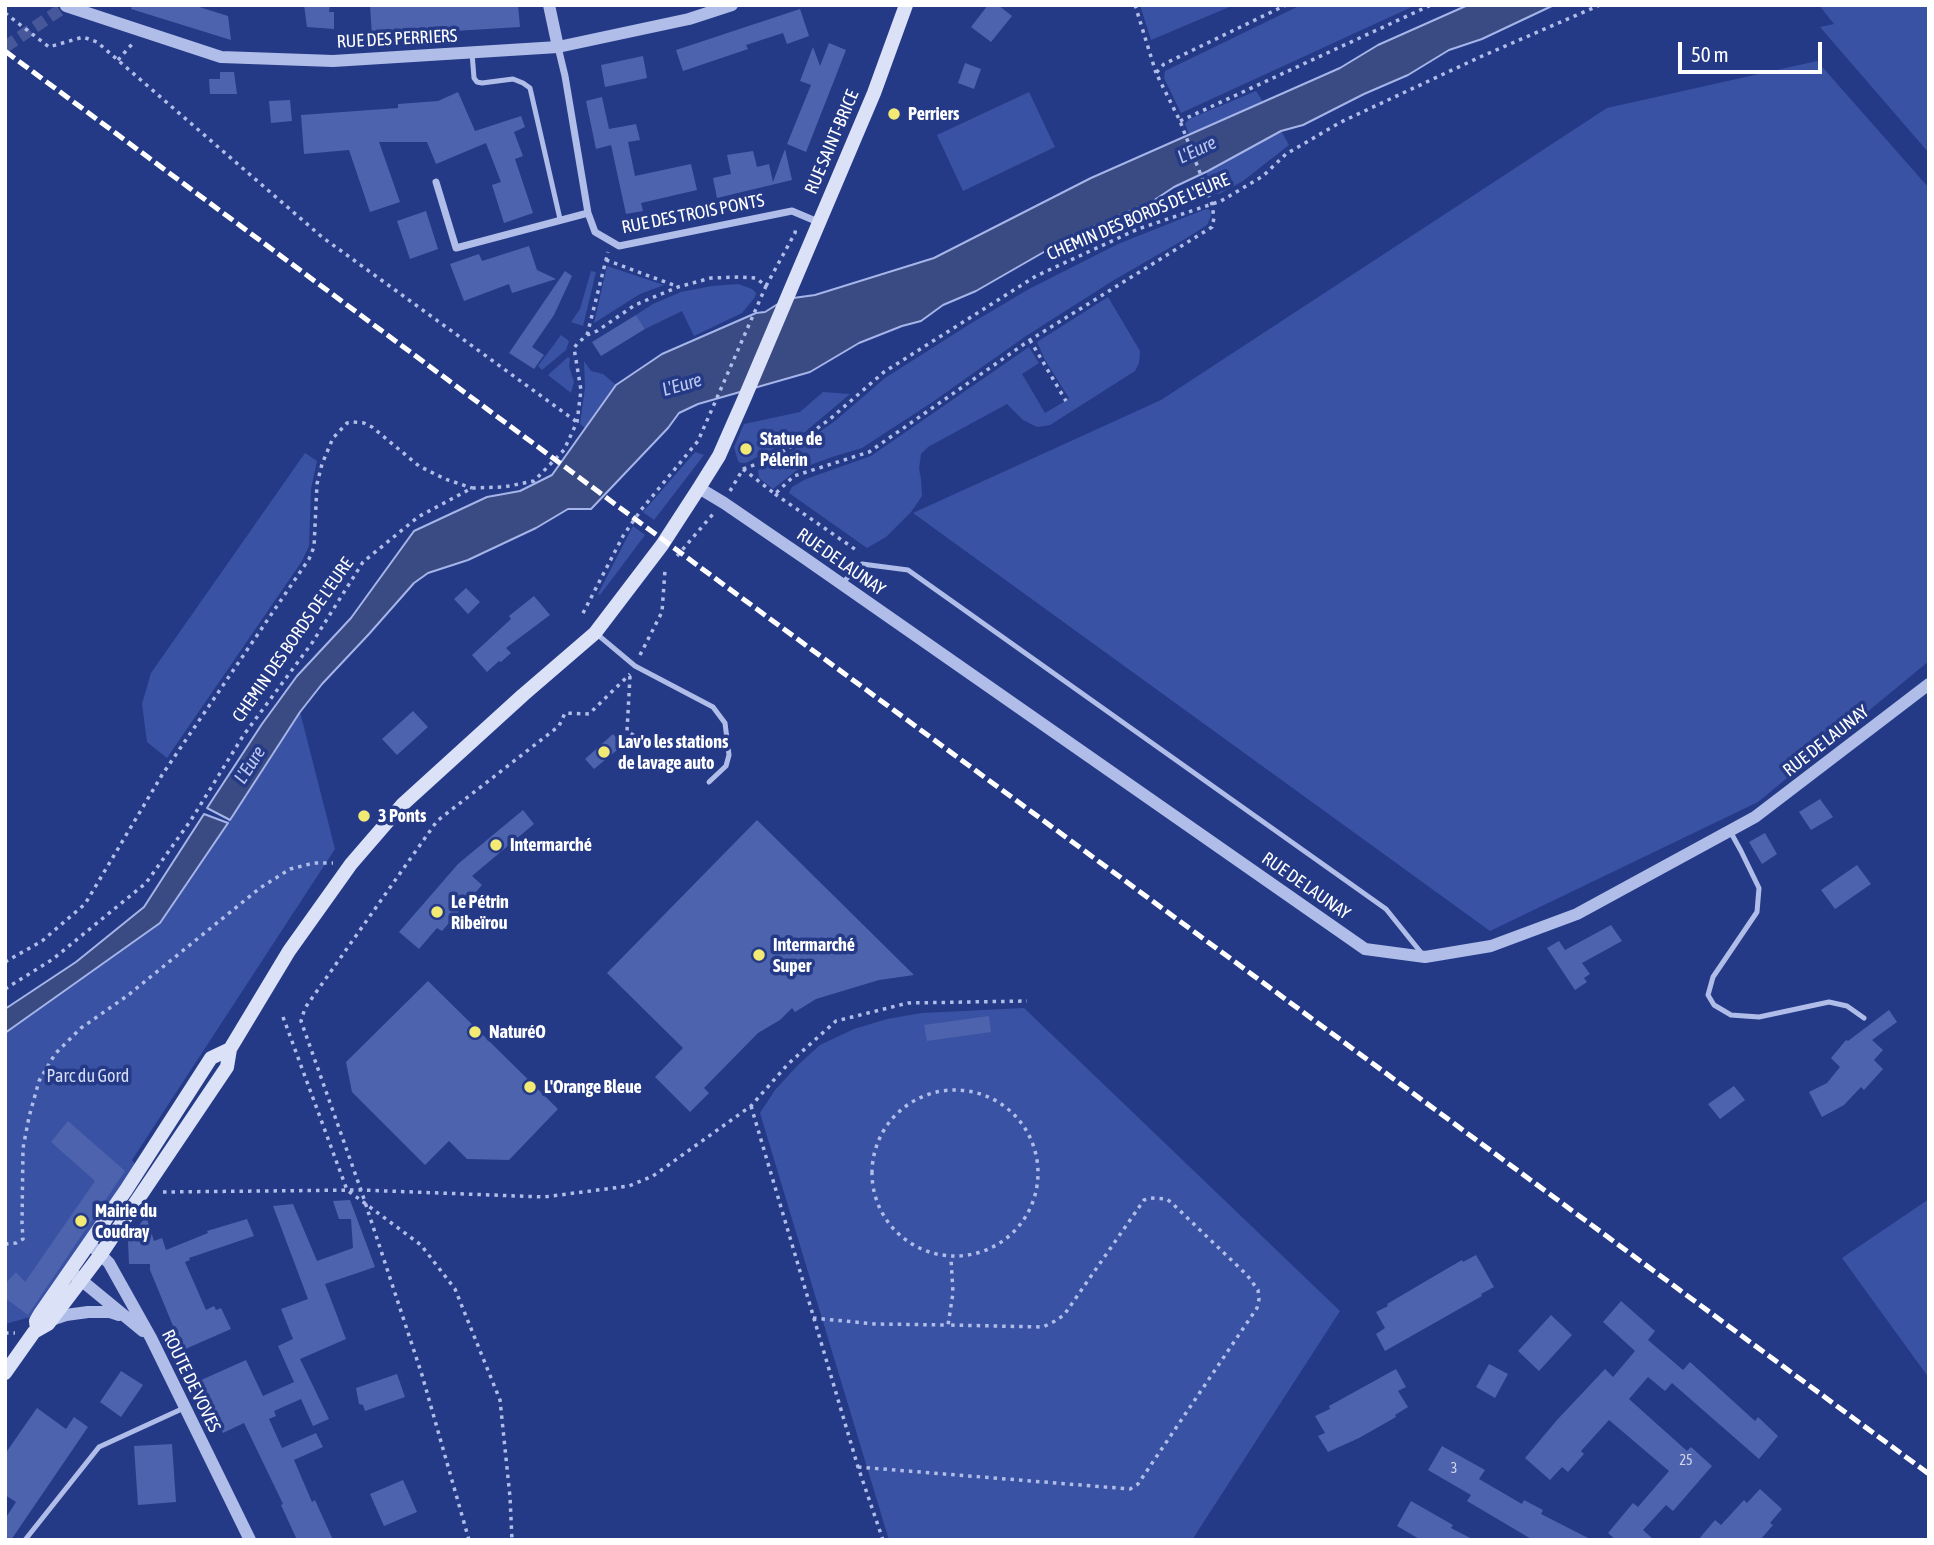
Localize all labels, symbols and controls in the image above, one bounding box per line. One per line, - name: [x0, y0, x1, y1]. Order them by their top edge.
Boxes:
- street label: RUE DES PERRIERS: [336, 25, 458, 53]
- scale bar: [1682, 28, 1826, 72]
- text: 50 m: [1691, 42, 1729, 66]
- street label: RUE SAINT-BRICE: [800, 87, 864, 197]
- place label: Perriers: [908, 103, 959, 125]
- marker: Perriers: [886, 106, 902, 122]
- water label: L'Eure: [1174, 131, 1220, 169]
- street label: CHEMIN DES BORDS DE L'EURE: [1044, 169, 1232, 265]
- street label: RUE DES TROIS PONTS: [620, 190, 766, 238]
- water label: L'Eure: [659, 368, 705, 402]
- place label: Statue de Pélerin: [760, 428, 822, 471]
- marker: Statue de Pélerin: [738, 441, 754, 457]
- street label: RUE DE LAUNAY: [793, 524, 889, 600]
- street label: CHEMIN DES BORDS DE L'EURE: [228, 553, 358, 727]
- street label: RUE DE LAUNAY: [1779, 701, 1873, 781]
- place label: Lav'o les stations de lavage auto: [618, 731, 728, 774]
- water label: L'Eure: [229, 742, 271, 788]
- marker: Lav'o les stations de lavage auto: [596, 744, 612, 760]
- place label: 3 Ponts: [378, 805, 426, 827]
- marker: 3 Ponts: [356, 808, 372, 824]
- place label: Intermarché: [510, 834, 592, 856]
- marker: Intermarché: [488, 837, 504, 853]
- street label: RUE DE LAUNAY: [1258, 848, 1354, 924]
- place label: Le Pétrin Ribeïrou: [451, 891, 509, 934]
- marker: Le Pétrin Ribeïrou: [429, 904, 445, 920]
- place label: Intermarché Super: [773, 934, 855, 976]
- marker: Intermarché Super: [751, 947, 767, 963]
- place label: NaturéO: [489, 1021, 546, 1043]
- marker: NaturéO: [467, 1024, 483, 1040]
- park label: Parc du Gord: [47, 1065, 129, 1087]
- place label: L'Orange Bleue: [544, 1076, 642, 1098]
- marker: L'Orange Bleue: [522, 1079, 538, 1095]
- place label: Mairie du Coudray: [95, 1200, 157, 1242]
- marker: Mairie du Coudray: [73, 1213, 89, 1229]
- street label: ROUTE DE VOVES: [157, 1326, 225, 1436]
- house number: 25: [1679, 1453, 1693, 1469]
- house number: 3: [1451, 1461, 1457, 1477]

